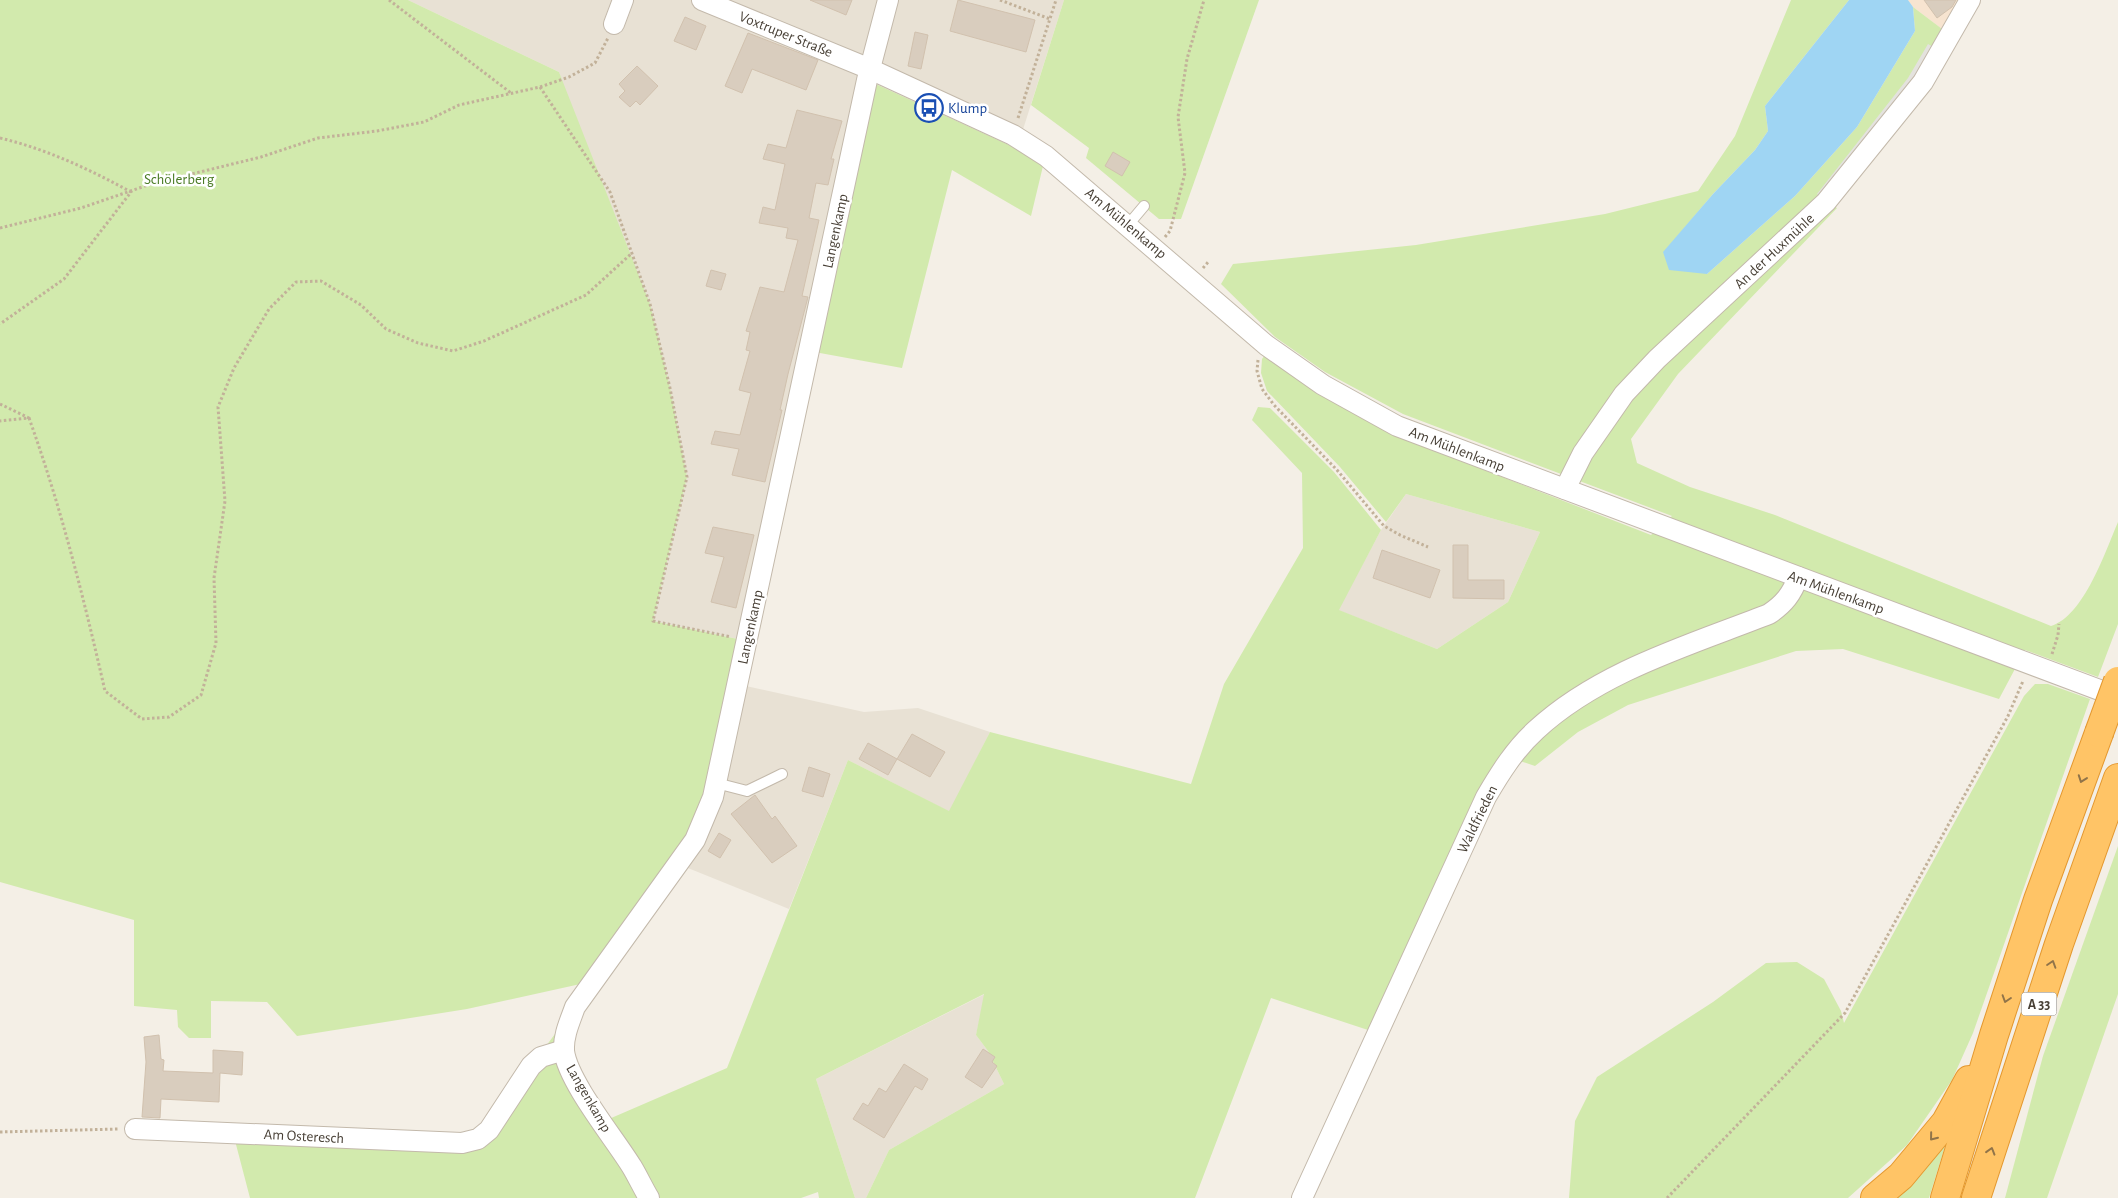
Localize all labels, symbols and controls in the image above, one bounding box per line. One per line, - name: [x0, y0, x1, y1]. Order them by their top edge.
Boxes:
- street label: Voxtruper Straße: [737, 9, 835, 60]
- bus stop icon: Klump: [914, 93, 944, 123]
- place label: Klump: [948, 101, 987, 116]
- park label: Schölerberg: [144, 172, 215, 187]
- street label: Am Mühlenkamp: [1082, 185, 1169, 262]
- street label: Langenkamp: [820, 193, 851, 270]
- street label: An der Huxmühle: [1732, 211, 1817, 292]
- street label: Am Mühlenkamp: [1407, 424, 1507, 475]
- street label: Am Mühlenkamp: [1786, 568, 1886, 617]
- street label: Langenkamp: [735, 589, 766, 666]
- one-way arrow: [2078, 774, 2088, 783]
- street label: Waldfrieden: [1455, 783, 1500, 855]
- one-way arrow: [2047, 960, 2057, 968]
- road number: A 33: [2022, 992, 2056, 1016]
- one-way arrow: [2002, 994, 2012, 1002]
- street label: Langenkamp: [563, 1062, 614, 1135]
- street label: Am Osteresch: [263, 1127, 345, 1146]
- one-way arrow: [1931, 1131, 1939, 1140]
- one-way arrow: [1985, 1148, 1995, 1156]

